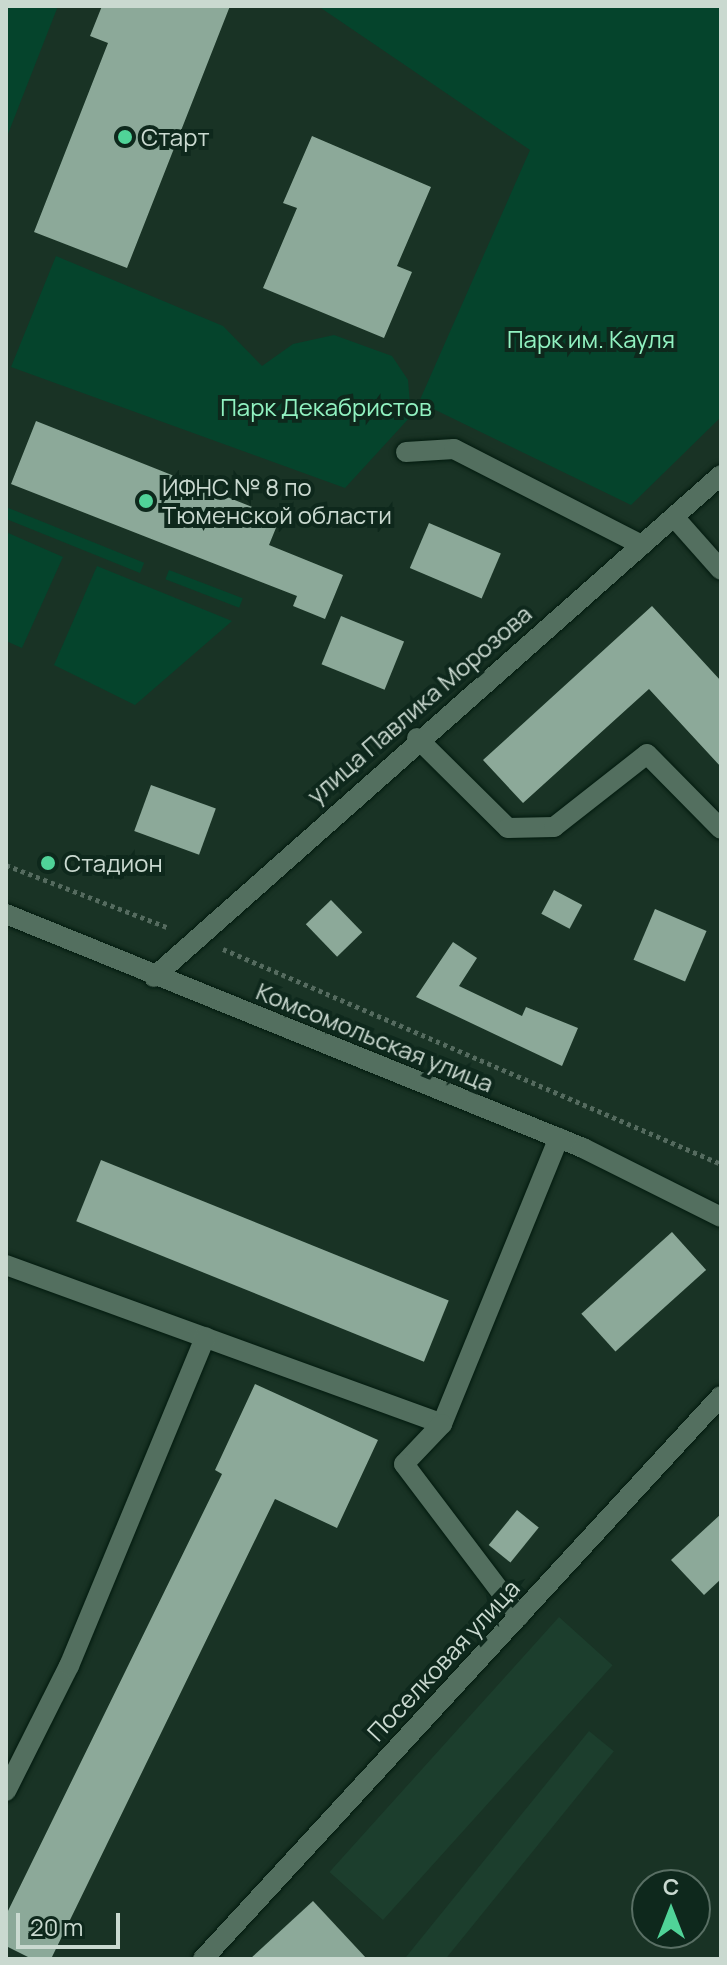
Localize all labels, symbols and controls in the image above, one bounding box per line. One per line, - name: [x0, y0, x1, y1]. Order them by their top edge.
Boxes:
- place label: Старт: [141, 123, 210, 151]
- marker: Старт: [116, 128, 134, 146]
- park label: Парк им. Кауля: [507, 325, 675, 353]
- park label: Парк Декабристов: [220, 393, 432, 421]
- place label: ИФНС № 8 по Тюменской области: [162, 473, 392, 529]
- marker: ИФНС № 8 по Тюменской области: [137, 492, 155, 510]
- street label: улица Павлика Морозова: [301, 599, 537, 809]
- place label: Стадион: [64, 849, 163, 877]
- marker: Стадион: [39, 854, 57, 872]
- street label: Комсомольская улица: [252, 976, 498, 1098]
- street label: Поселковая улица: [361, 1573, 525, 1747]
- north arrow: [631, 1869, 711, 1949]
- text: С: [663, 1872, 679, 1902]
- scale bar: [20, 1897, 124, 1947]
- text: 20 m: [30, 1910, 83, 1943]

